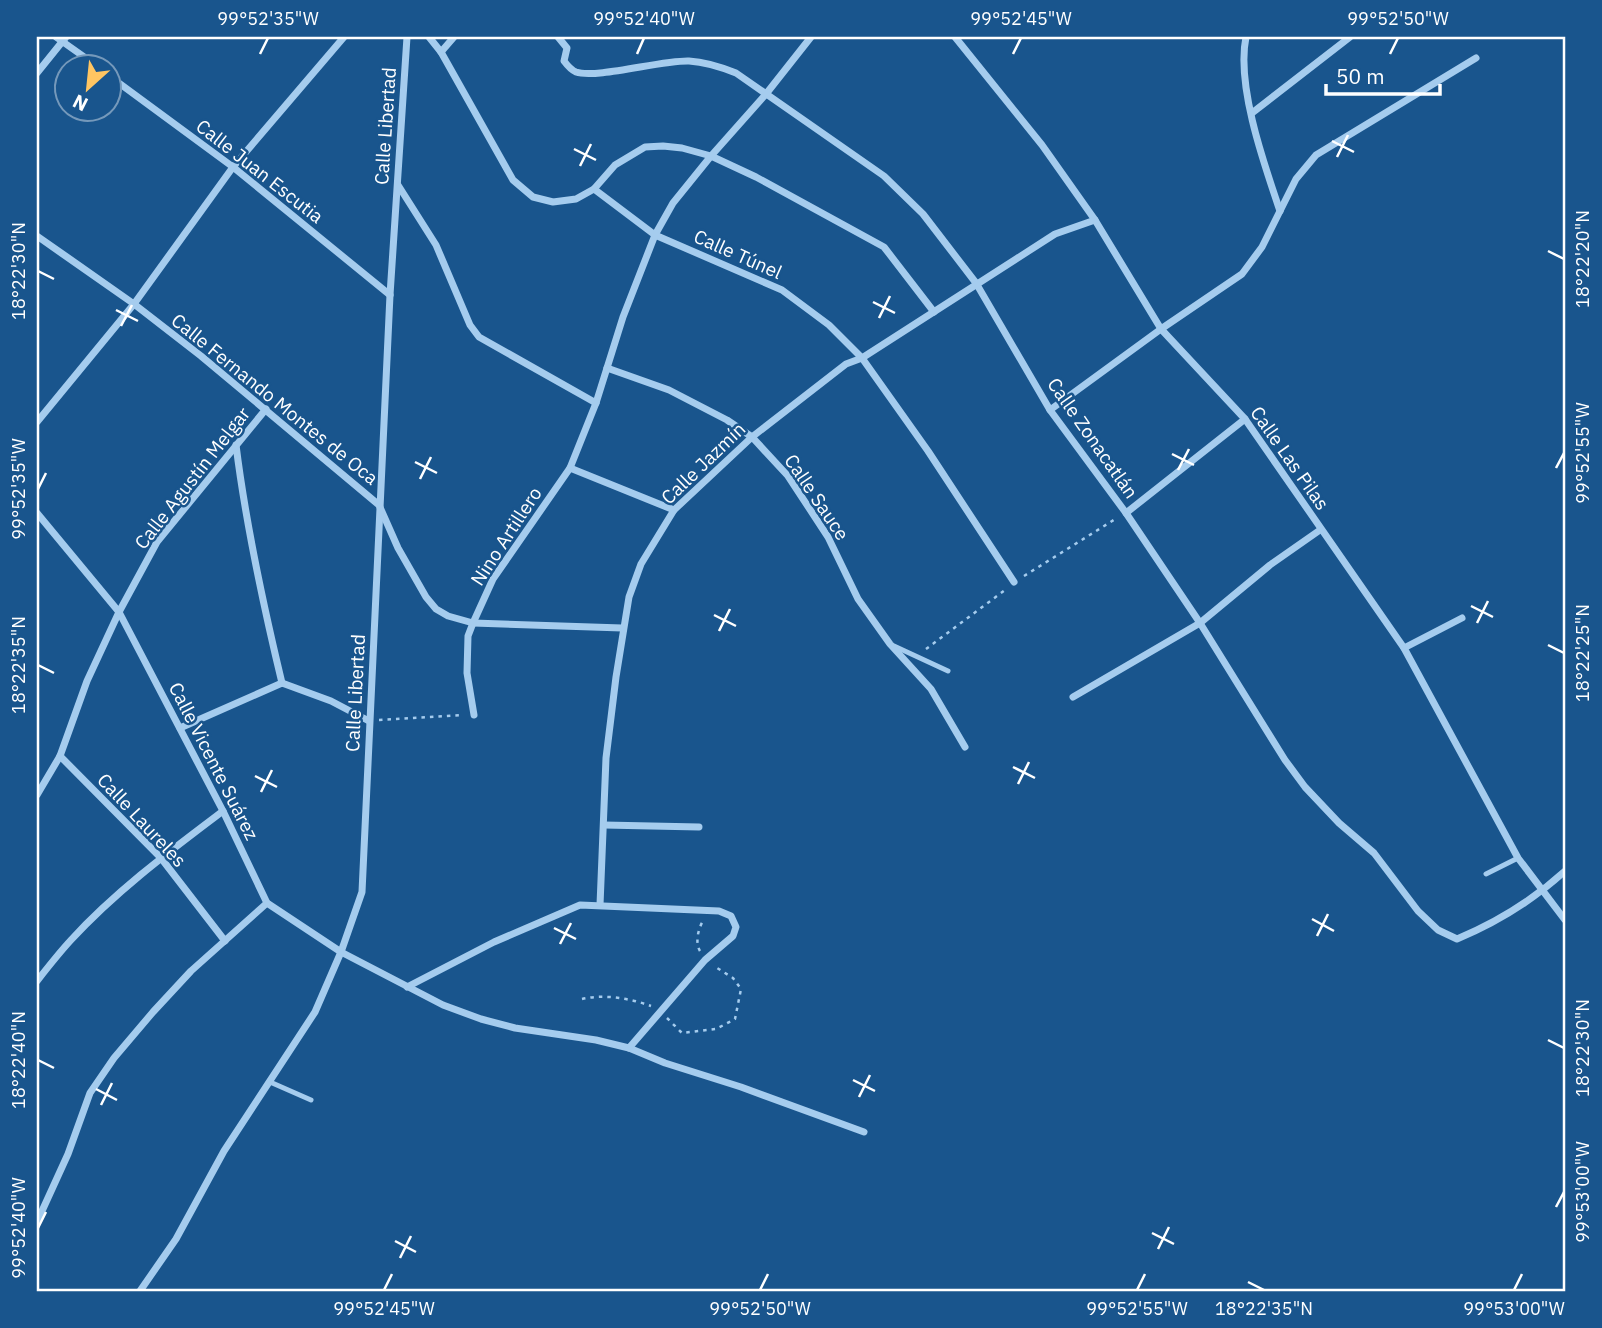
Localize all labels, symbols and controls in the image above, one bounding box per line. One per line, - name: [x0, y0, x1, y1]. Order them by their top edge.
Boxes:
- text: 99°52'35"W: [217, 7, 319, 30]
- text: 99°52'40"W: [593, 7, 695, 30]
- text: 99°52'45"W: [970, 7, 1072, 30]
- text: 99°52'50"W: [1347, 7, 1449, 30]
- north arrow: [52, 52, 122, 122]
- scale bar: [1326, 52, 1439, 96]
- text: 50 m: [1336, 62, 1385, 90]
- street label: Calle Libertad: [369, 66, 401, 186]
- text: N: [69, 89, 92, 117]
- street label: Calle Juan Escutia: [191, 114, 329, 228]
- text: 18°22'20"N: [1571, 210, 1594, 308]
- text: 18°22'30"N: [7, 222, 30, 320]
- street label: Calle Túnel: [690, 224, 786, 284]
- street label: Calle Fernando Montes de Oca: [167, 308, 383, 490]
- street label: Calle Zonacatlán: [1042, 373, 1144, 503]
- street label: Calle Las Pilas: [1245, 401, 1335, 515]
- street label: Calle Agustín Melgar: [129, 402, 255, 554]
- text: 99°52'55"W: [1571, 402, 1594, 504]
- street label: Calle Jazmín: [656, 417, 750, 509]
- text: 99°52'35"W: [7, 438, 30, 540]
- street label: Calle Sauce: [779, 449, 855, 545]
- street label: Nino Artillero: [465, 482, 547, 590]
- text: 18°22'25"N: [1571, 604, 1594, 702]
- text: 18°22'35"N: [7, 616, 30, 714]
- street label: Calle Libertad: [340, 634, 370, 752]
- street label: Calle Vicente Suárez: [164, 678, 264, 844]
- street label: Calle Laureles: [92, 768, 192, 872]
- text: 18°22'30"N: [1571, 999, 1594, 1097]
- text: 18°22'40"N: [7, 1011, 30, 1109]
- text: 99°53'00"W: [1571, 1141, 1594, 1243]
- text: 99°52'40"W: [7, 1177, 30, 1279]
- text: 99°52'45"W: [333, 1297, 435, 1320]
- text: 99°52'50"W: [709, 1297, 811, 1320]
- text: 99°52'55"W: [1086, 1297, 1188, 1320]
- text: 18°22'35"N: [1215, 1297, 1313, 1320]
- text: 99°53'00"W: [1463, 1297, 1565, 1320]

